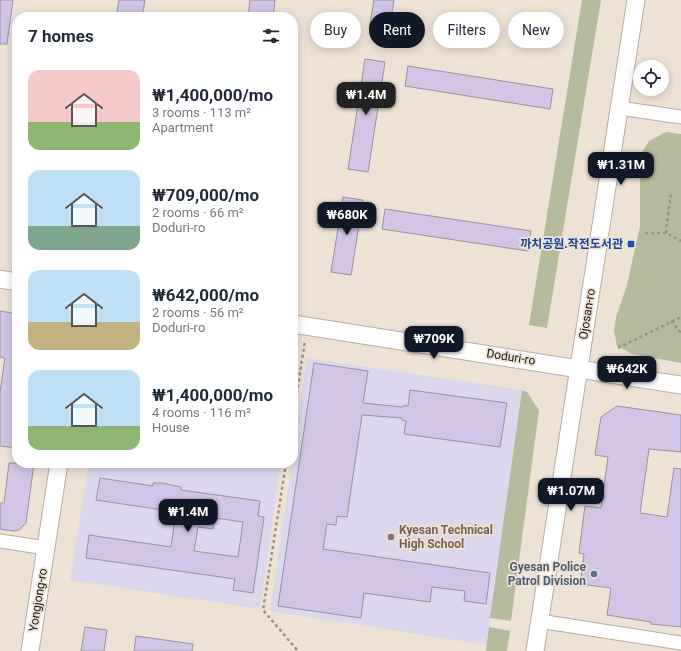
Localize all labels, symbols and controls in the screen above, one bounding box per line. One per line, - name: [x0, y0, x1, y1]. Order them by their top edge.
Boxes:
- chip: Buy: [310, 12, 361, 48]
- chip: Rent: [369, 12, 425, 48]
- chip: Filters: [433, 12, 500, 48]
- chip: New: [508, 12, 564, 48]
- icon: filters: [260, 25, 282, 47]
- text: 7 homes: [28, 26, 94, 46]
- map controls: [633, 60, 669, 96]
- button: locate: [633, 60, 669, 96]
- pin: ₩1.4M: [338, 82, 394, 116]
- text: ₩1,400,000/mo: [152, 85, 273, 105]
- icon: home: [60, 86, 108, 134]
- text: ₩1.4M: [346, 87, 386, 102]
- text: 3 rooms · 113 m²: [152, 105, 251, 120]
- text: Apartment: [152, 120, 214, 135]
- pin: ₩1.31M: [588, 152, 654, 186]
- text: ₩1.31M: [597, 157, 645, 172]
- text: ₩709,000/mo: [152, 185, 259, 205]
- icon: home: [60, 186, 108, 234]
- pin: ₩680K: [319, 202, 375, 236]
- text: 2 rooms · 66 m²: [152, 205, 244, 220]
- text: ₩680K: [326, 207, 368, 222]
- text: Doduri-ro: [152, 220, 205, 235]
- place label: 까치공원.작전도서관: [520, 237, 623, 251]
- marker: 까치공원.작전도서관: [626, 239, 636, 249]
- text: ₩642,000/mo: [152, 285, 259, 305]
- icon: home: [60, 286, 108, 334]
- street label: Ojosan-ro: [576, 287, 598, 340]
- text: 2 rooms · 56 m²: [152, 305, 244, 320]
- text: Doduri-ro: [152, 320, 205, 335]
- pin: ₩709K: [406, 326, 462, 360]
- text: ₩709K: [413, 331, 455, 346]
- street label: Doduri-ro: [486, 346, 537, 368]
- pin: ₩642K: [599, 356, 655, 390]
- text: ₩642K: [606, 361, 648, 376]
- text: ₩1,400,000/mo: [152, 385, 273, 405]
- icon: home: [60, 386, 108, 434]
- text: 4 rooms · 116 m²: [152, 405, 251, 420]
- text: House: [152, 420, 189, 435]
- pin: ₩1.07M: [538, 478, 604, 512]
- text: ₩1.07M: [547, 483, 595, 498]
- pin: ₩1.4M: [160, 499, 216, 533]
- text: ₩1.4M: [168, 504, 208, 519]
- place label: Kyesan Technical High School: [399, 523, 493, 551]
- marker: Kyesan Technical High School: [386, 532, 396, 542]
- place label: Gyesan Police Patrol Division: [508, 560, 587, 588]
- street label: Yongjong-ro: [26, 567, 50, 633]
- marker: Gyesan Police Patrol Division: [589, 569, 599, 579]

